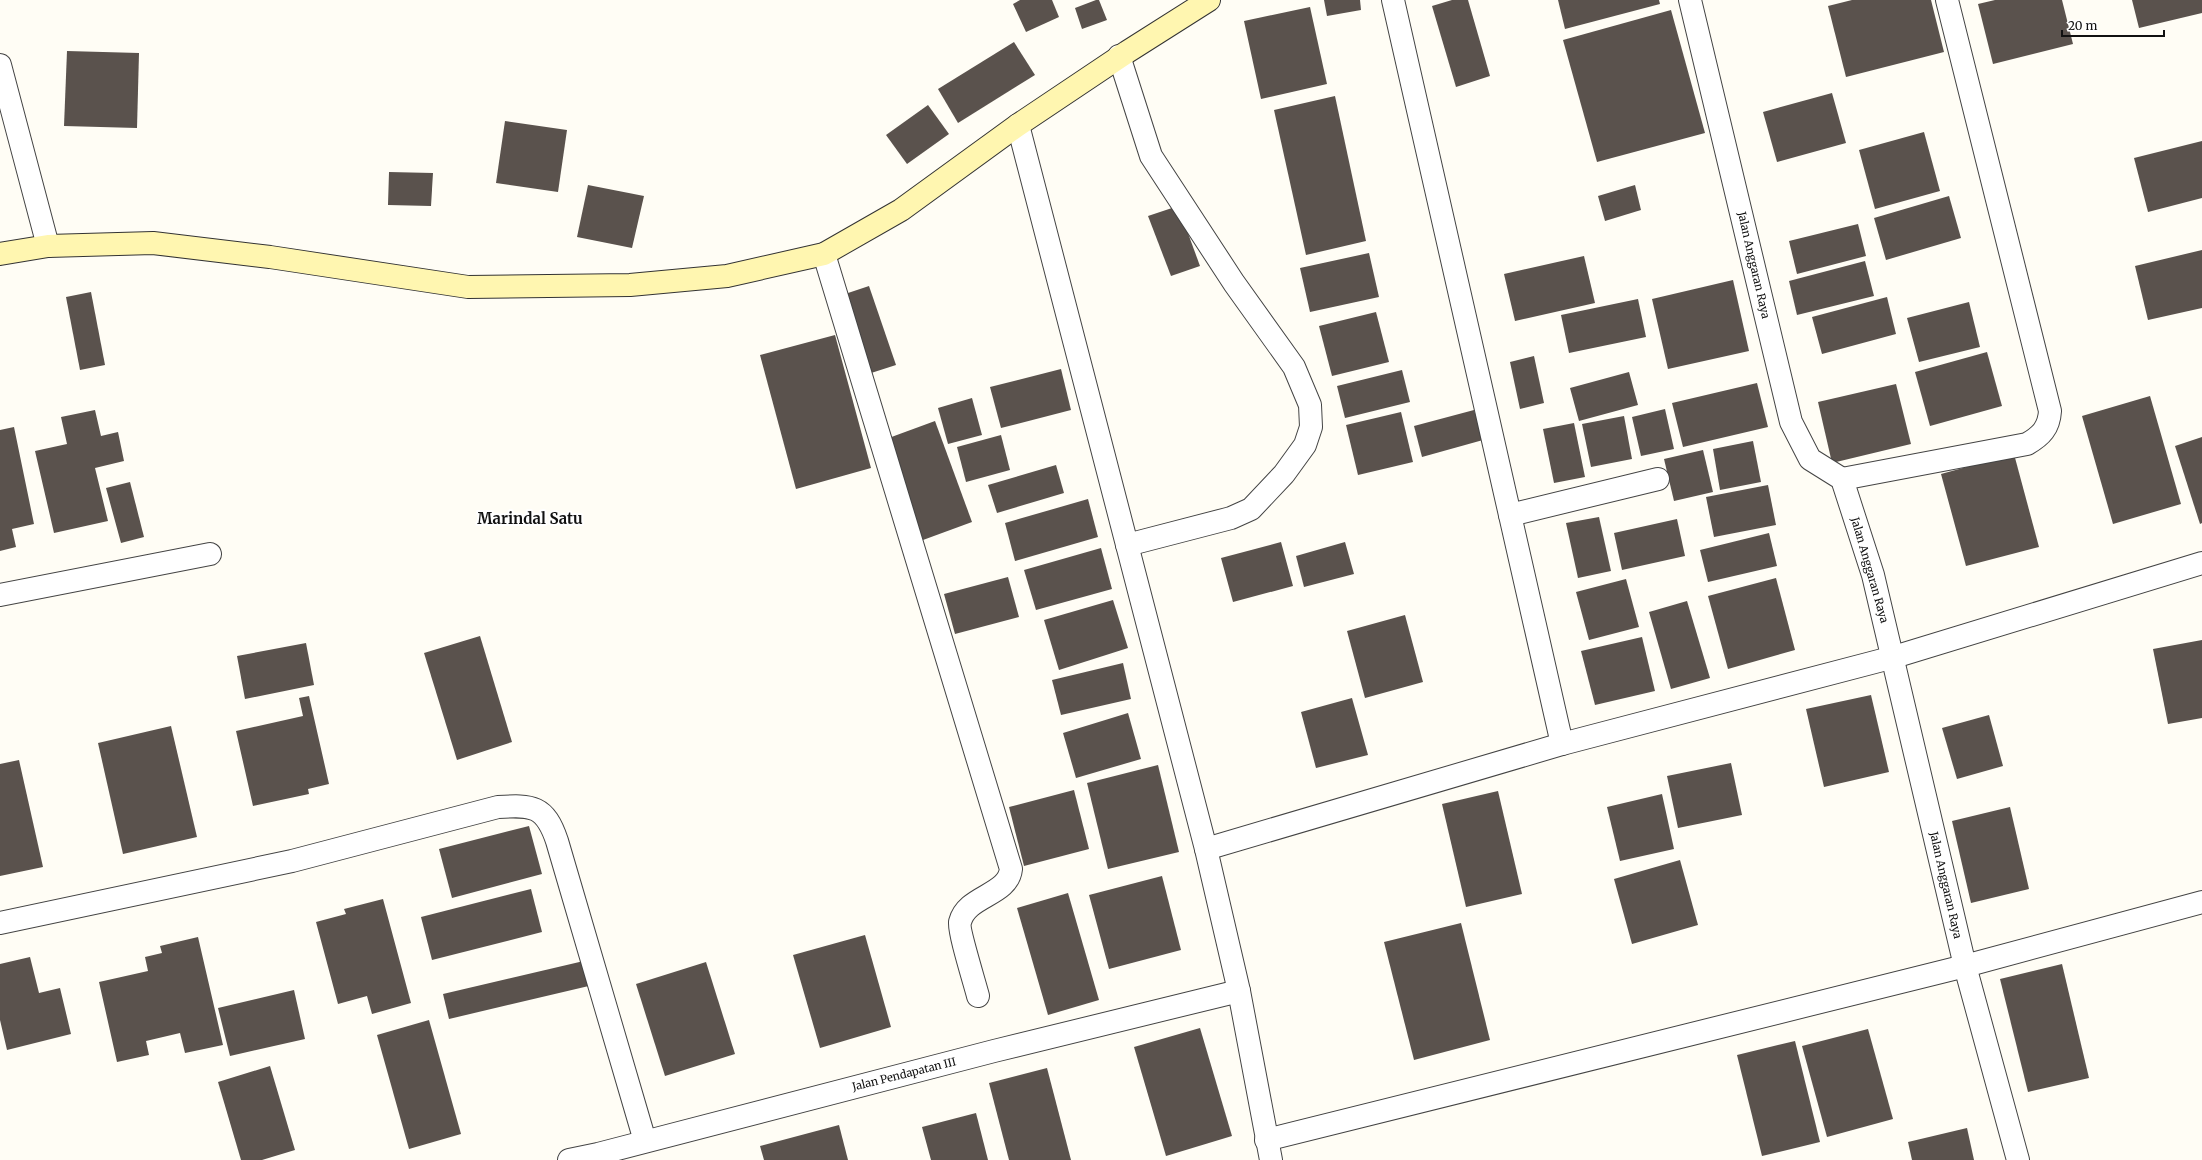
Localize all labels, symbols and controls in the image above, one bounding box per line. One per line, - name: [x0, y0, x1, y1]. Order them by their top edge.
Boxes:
- scale bar: [2062, 12, 2164, 38]
- text: 20 m: [2068, 18, 2097, 33]
- street label: Jalan Anggaran Raya: [1735, 209, 1773, 320]
- district label: Marindal Satu: [477, 509, 583, 528]
- street label: Jalan Anggaran Raya: [1848, 515, 1892, 625]
- street label: Jalan Anggaran Raya: [1927, 829, 1965, 940]
- street label: Jalan Pendapatan III: [850, 1054, 957, 1094]

